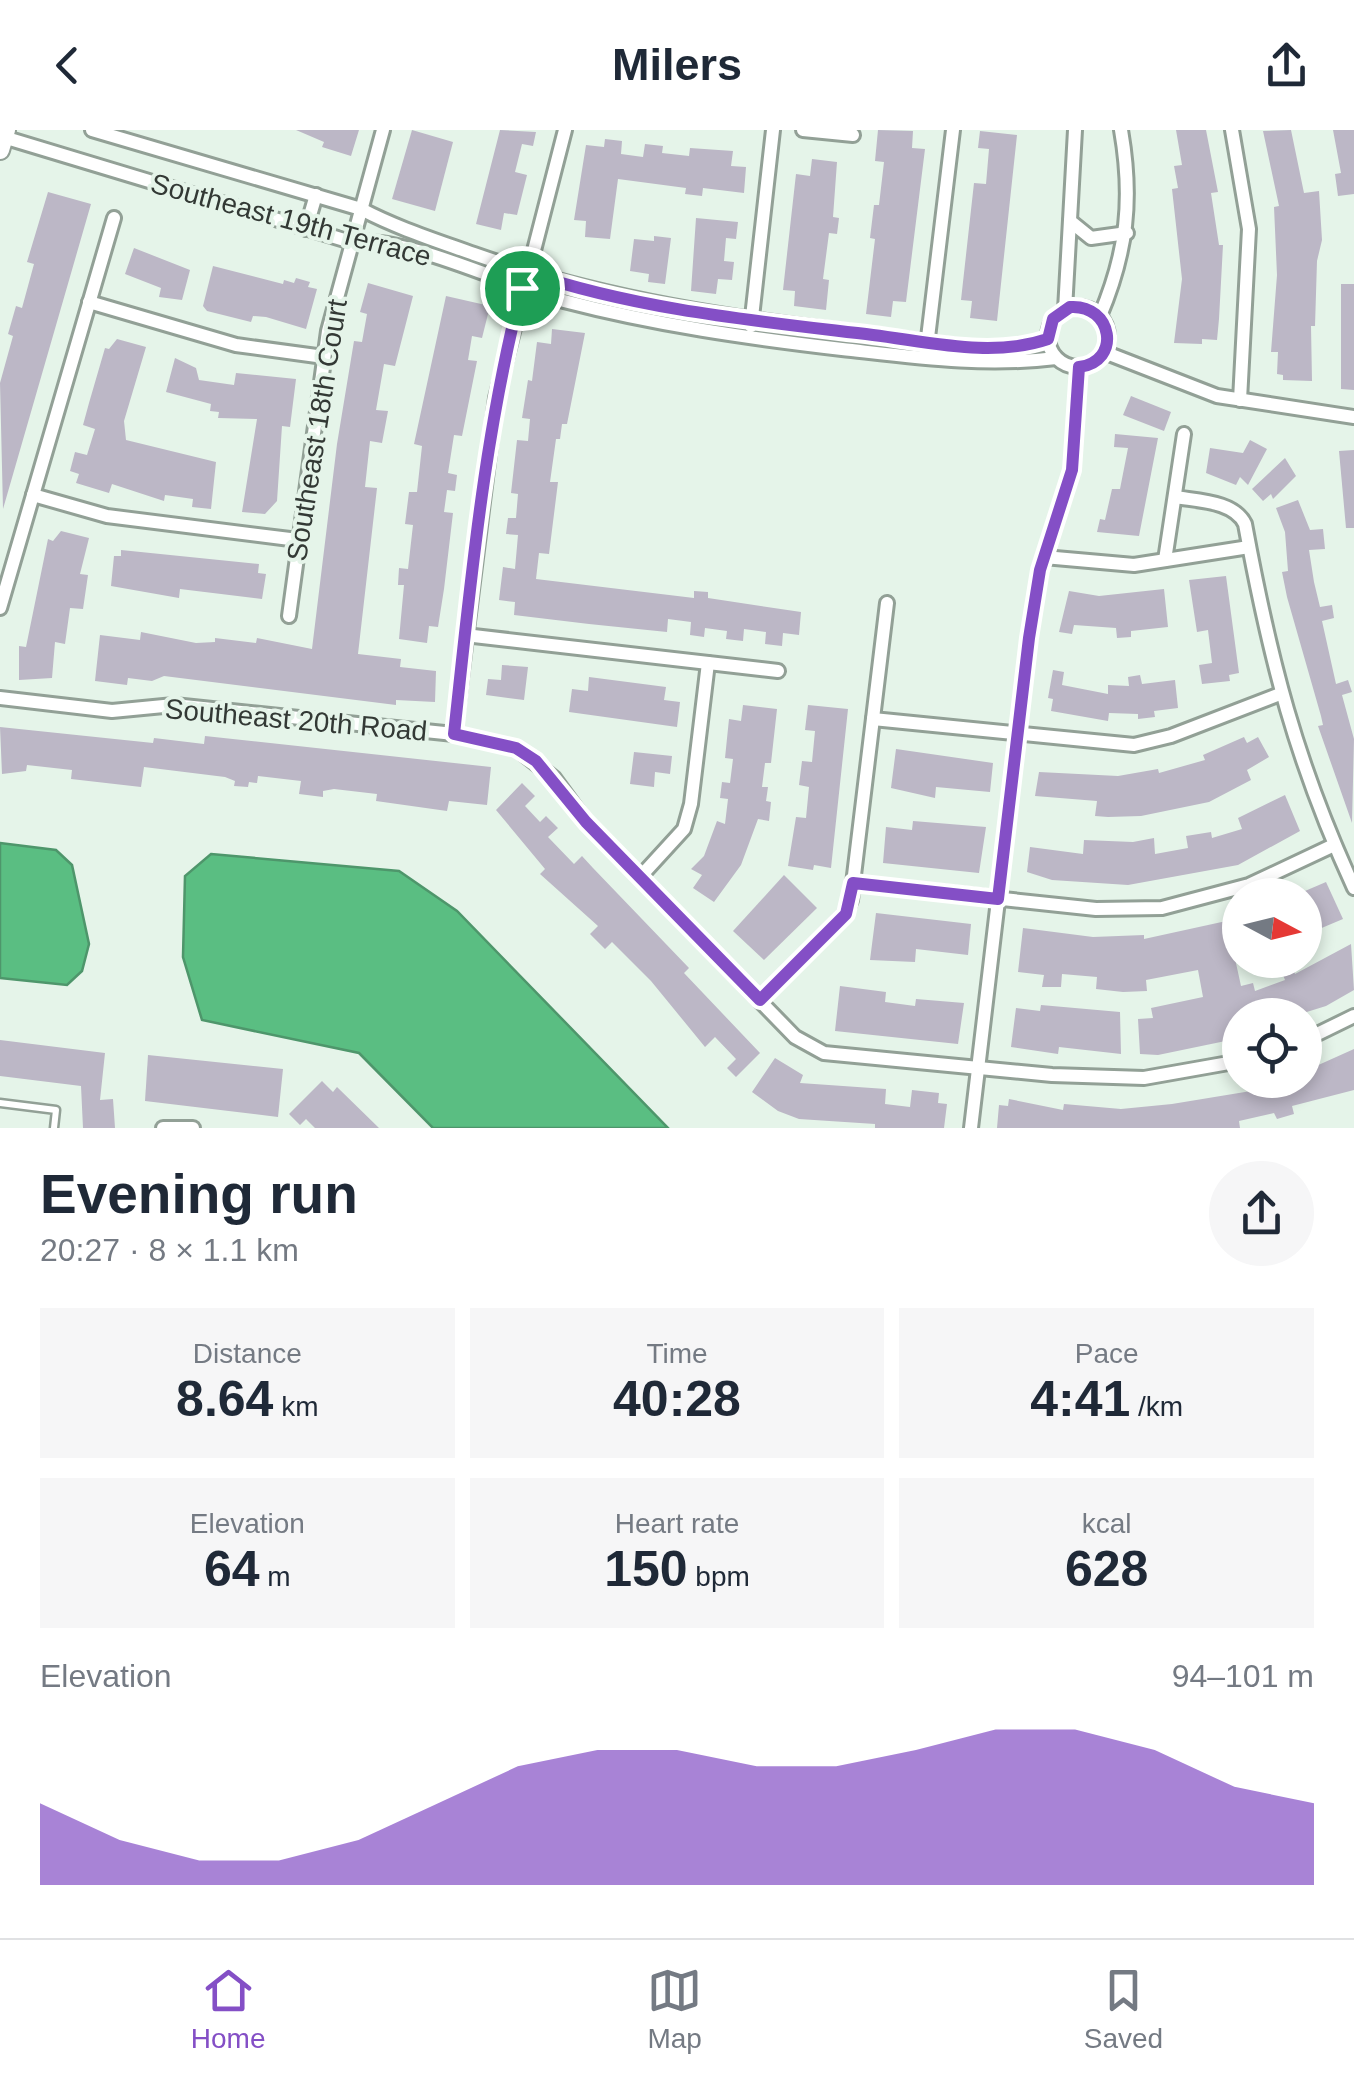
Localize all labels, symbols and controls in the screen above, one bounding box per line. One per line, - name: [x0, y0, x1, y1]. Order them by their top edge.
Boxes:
- icon: back: [40, 38, 95, 93]
- icon: share: [1259, 38, 1314, 93]
- text: Milers: [612, 39, 742, 90]
- street label: Southeast 19th Terrace: [147, 168, 435, 272]
- pin: [480, 246, 565, 331]
- icon: arrive: [495, 261, 550, 316]
- street label: Southeast 18th Court: [281, 297, 353, 563]
- street label: Southeast 20th Road: [164, 693, 428, 747]
- north arrow: [1222, 878, 1322, 978]
- map controls: [1222, 878, 1322, 1098]
- button: locate: [1222, 998, 1322, 1098]
- button: share: [1209, 1161, 1314, 1266]
- text: Evening run: [40, 1163, 358, 1225]
- text: 20:27 · 8 × 1.1 km: [40, 1232, 299, 1268]
- text: Distance: [193, 1338, 302, 1369]
- text: Time: [646, 1338, 708, 1369]
- text: Pace: [1075, 1338, 1139, 1369]
- text: 8.64: [176, 1371, 273, 1427]
- text: 40:28: [613, 1371, 741, 1427]
- text: 4:41: [1030, 1371, 1130, 1427]
- text: km: [273, 1391, 319, 1422]
- text: /km: [1130, 1391, 1183, 1422]
- text: Elevation: [190, 1508, 305, 1539]
- text: Heart rate: [615, 1508, 739, 1539]
- text: kcal: [1082, 1508, 1132, 1539]
- text: 64: [204, 1541, 260, 1597]
- text: 150: [604, 1541, 688, 1597]
- text: 628: [1065, 1541, 1148, 1597]
- text: m: [260, 1561, 291, 1592]
- text: bpm: [688, 1561, 750, 1592]
- text: Elevation: [40, 1658, 172, 1694]
- text: 94–101 m: [1172, 1658, 1314, 1694]
- tab: Home: [191, 1963, 266, 2055]
- tab: Map: [647, 1963, 702, 2055]
- tab: Saved: [1084, 1963, 1163, 2055]

